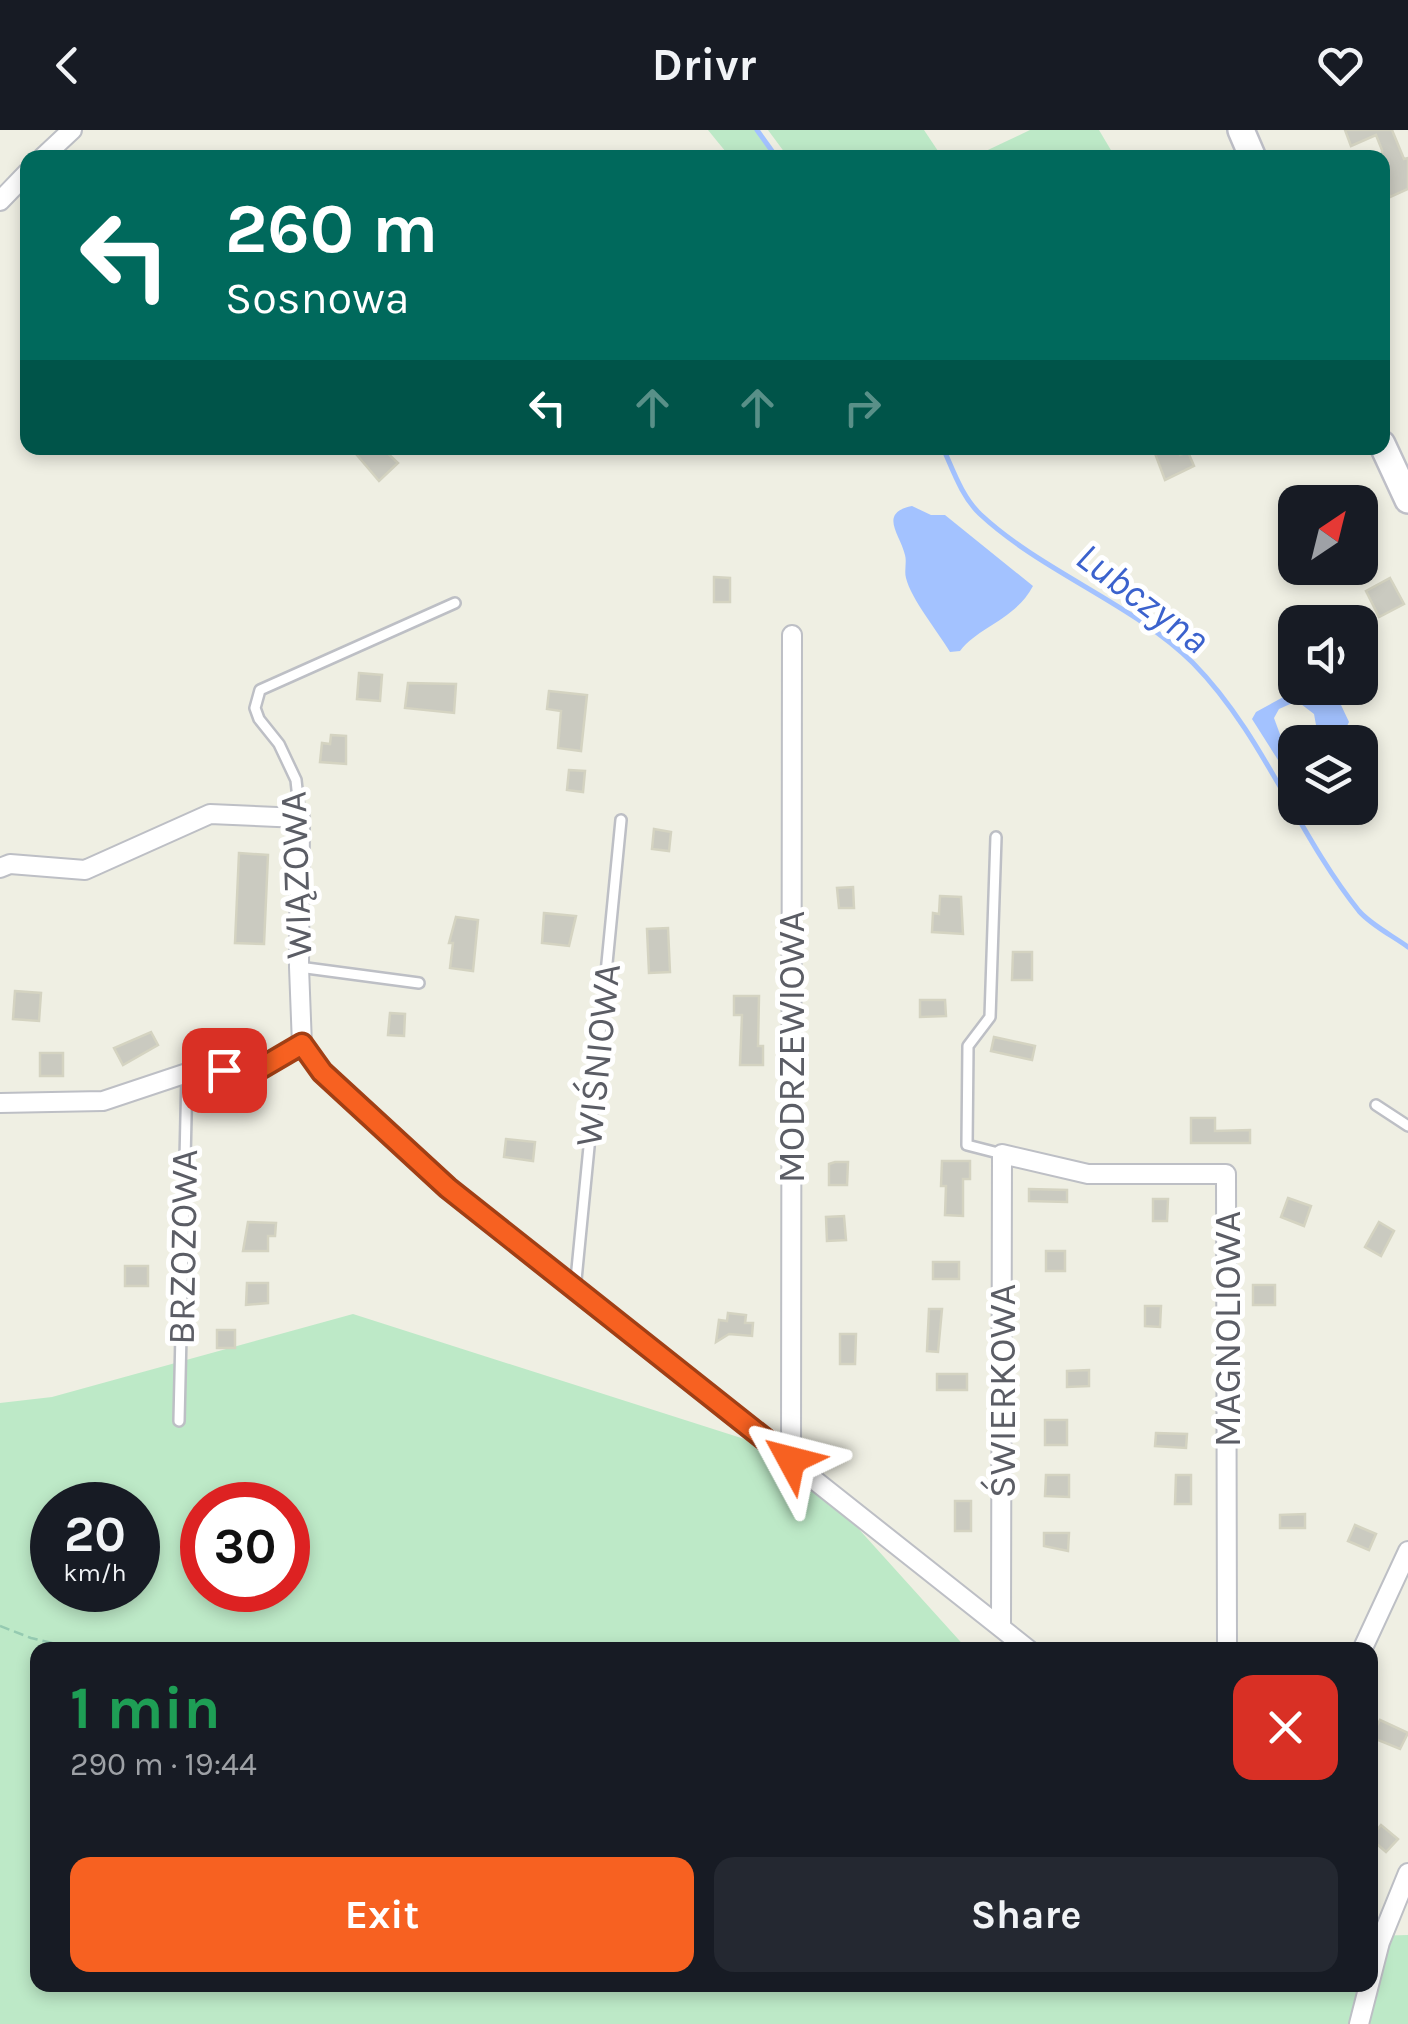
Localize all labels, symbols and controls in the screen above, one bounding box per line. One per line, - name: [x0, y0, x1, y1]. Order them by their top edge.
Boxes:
- icon: back: [40, 38, 95, 93]
- icon: heart: [1313, 38, 1368, 93]
- text: Drivr: [652, 39, 756, 91]
- text: 260 m: [225, 188, 438, 270]
- icon: left: [60, 190, 190, 320]
- text: Sosnowa: [225, 272, 410, 324]
- icon: left: [520, 380, 575, 435]
- icon: ahead: [625, 380, 680, 435]
- icon: ahead: [730, 380, 785, 435]
- icon: right: [835, 380, 890, 435]
- north arrow: [1278, 485, 1378, 585]
- map controls: [1278, 485, 1378, 825]
- water label: Lubczyna: [1067, 533, 1219, 663]
- button: sound: [1278, 605, 1378, 705]
- button: layers: [1278, 725, 1378, 825]
- street label: WIĄZOWA: [271, 790, 321, 960]
- street label: MODRZEWIOWA: [769, 911, 814, 1183]
- street label: WIŚNIOWA: [566, 961, 630, 1149]
- pin: [182, 1028, 267, 1113]
- icon: arrive: [197, 1043, 252, 1098]
- street label: BRZOZOWA: [159, 1149, 207, 1345]
- street label: MAGNOLIOWA: [1205, 1211, 1250, 1447]
- street label: ŚWIERKOWA: [980, 1284, 1025, 1498]
- position arrow: [739, 1408, 843, 1512]
- speed limit sign: 30: [180, 1482, 310, 1612]
- text: 20: [64, 1505, 126, 1564]
- text: km/h: [63, 1558, 127, 1587]
- text: 1 min: [70, 1673, 221, 1743]
- button: close: [1233, 1675, 1338, 1780]
- text: 290 m · 19:44: [70, 1746, 257, 1783]
- button: Exit: [70, 1857, 694, 1972]
- button: Share: [714, 1857, 1338, 1972]

